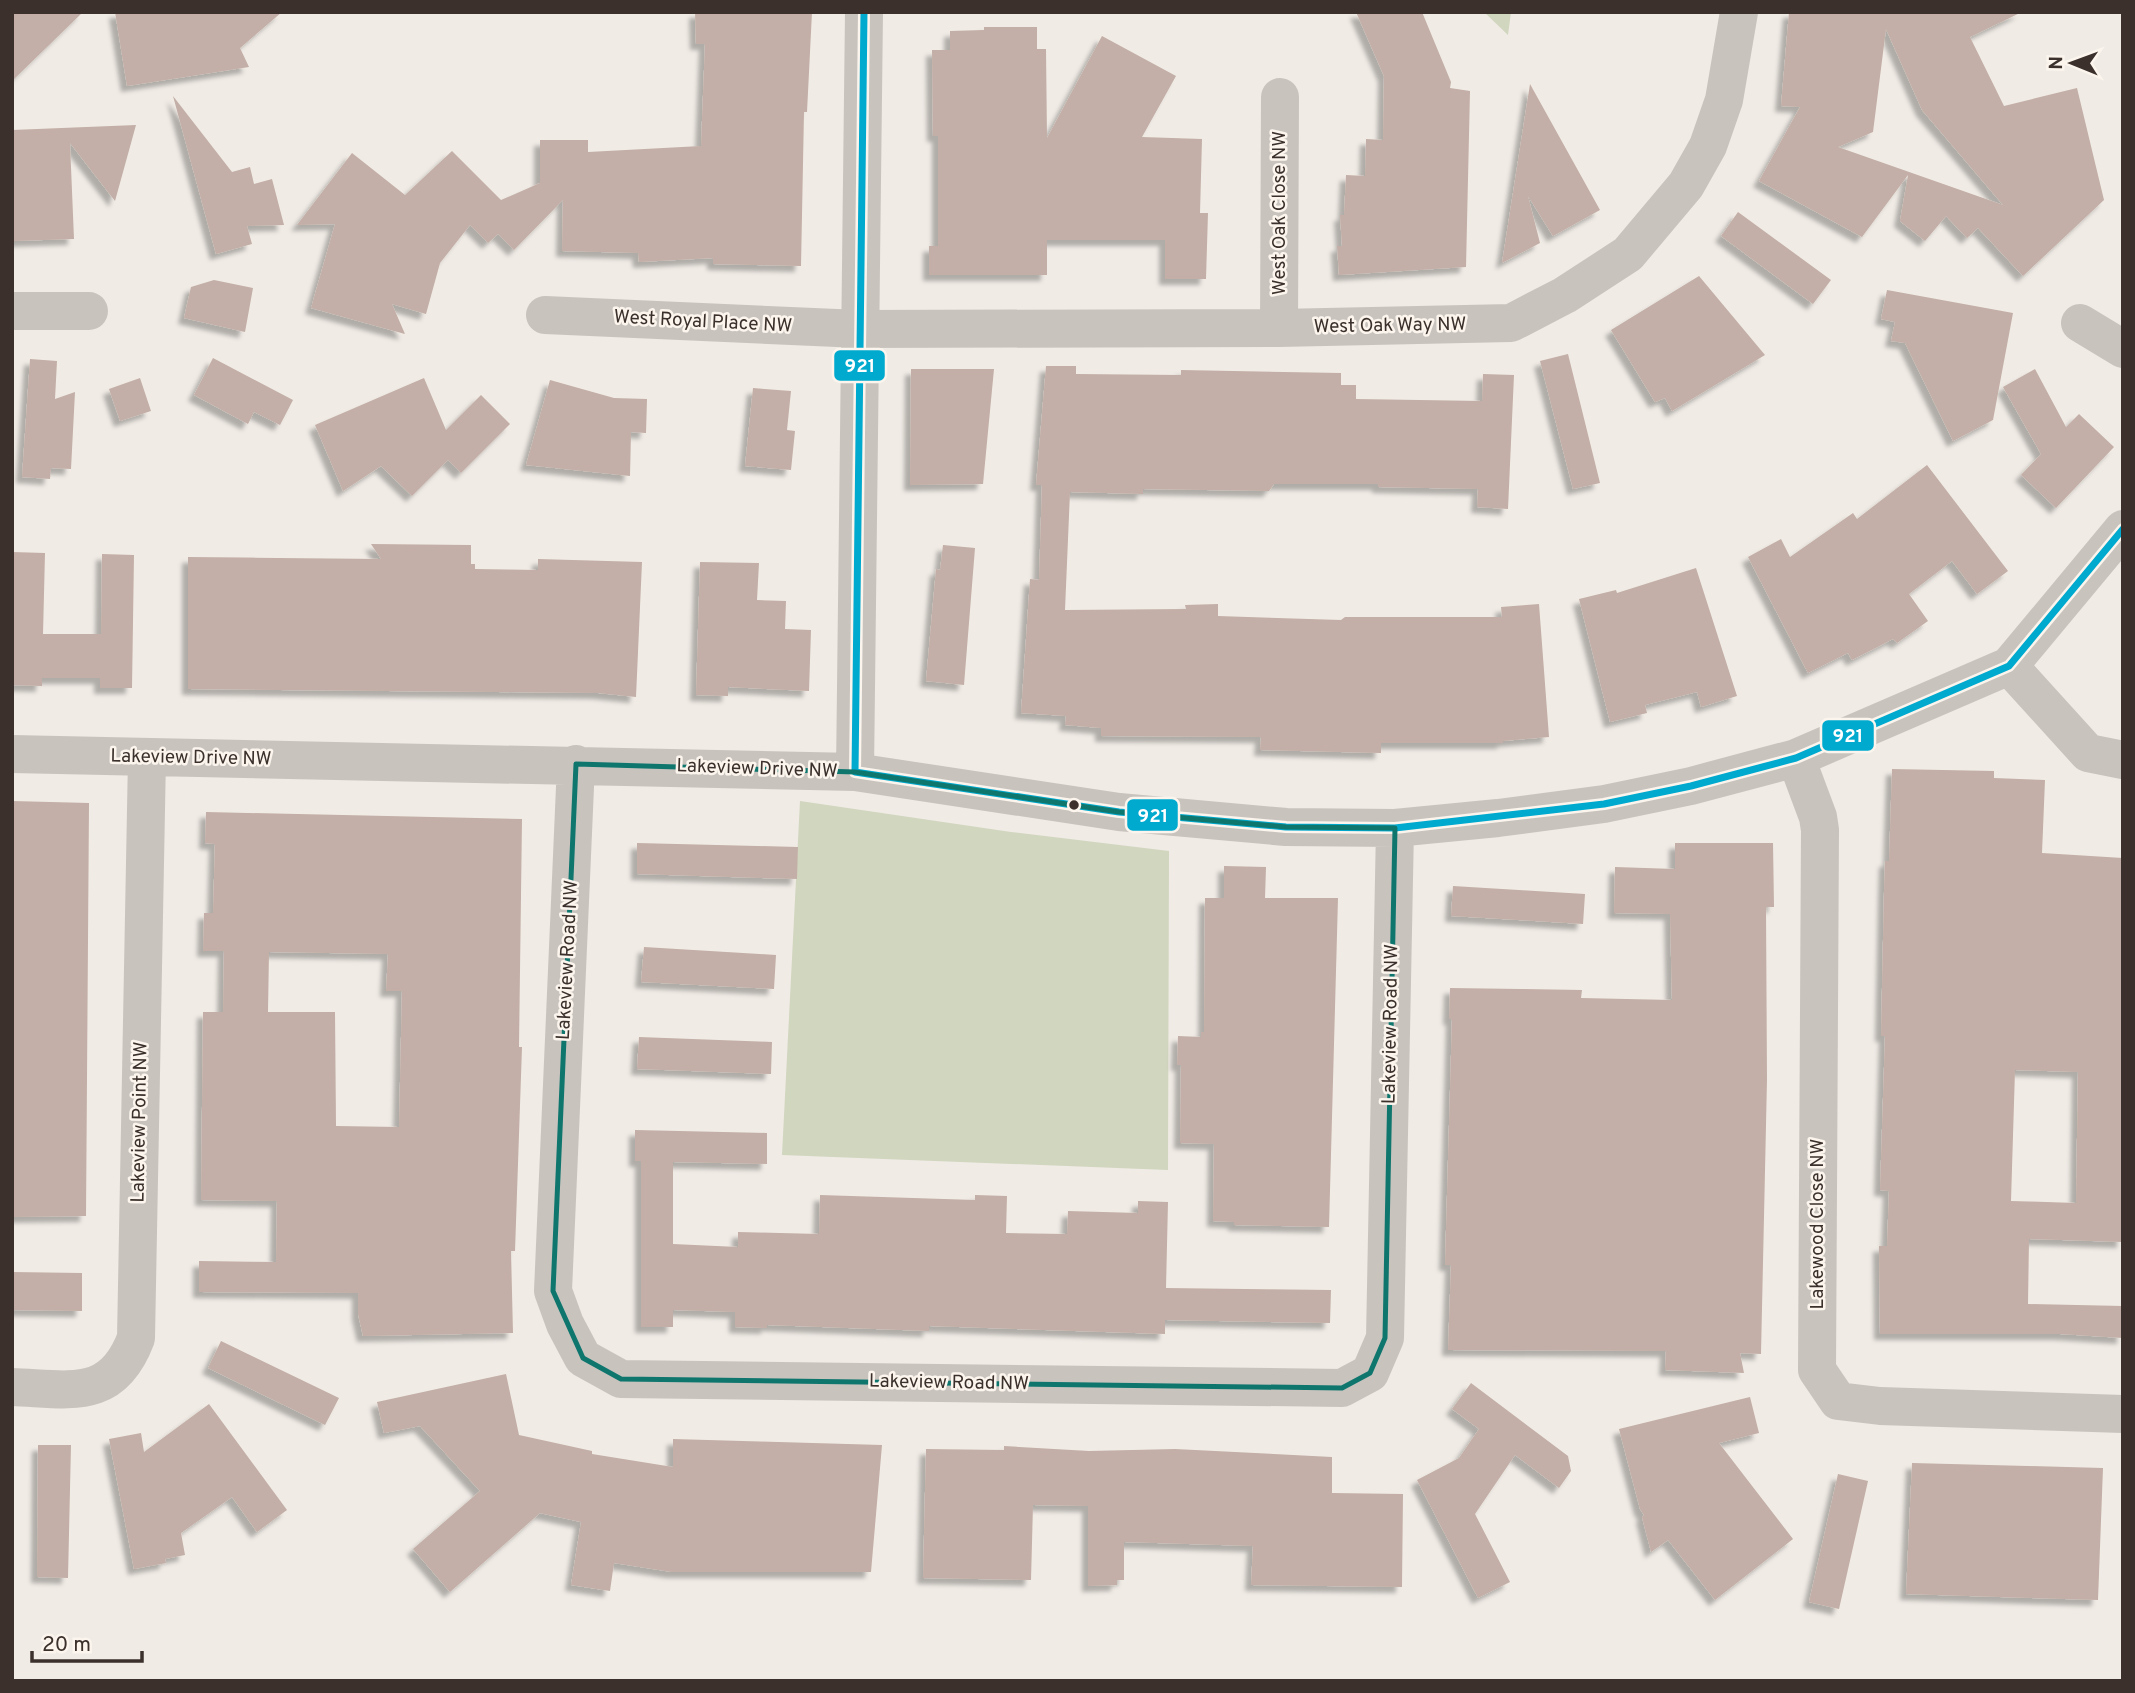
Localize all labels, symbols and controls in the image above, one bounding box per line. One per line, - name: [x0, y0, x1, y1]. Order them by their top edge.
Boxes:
- north arrow: [2037, 28, 2107, 98]
- text: N: [2045, 56, 2069, 70]
- street label: West Oak Close NW: [1268, 131, 1292, 295]
- street label: West Royal Place NW: [613, 305, 793, 339]
- street label: West Oak Way NW: [1313, 313, 1467, 339]
- line badge: 921: [833, 349, 886, 382]
- text: 921: [845, 355, 875, 379]
- line badge: 921: [1821, 719, 1875, 752]
- text: 921: [1833, 725, 1863, 749]
- street label: Lakeview Drive NW: [110, 745, 272, 771]
- street label: Lakeview Drive NW: [676, 754, 838, 784]
- unlabelled marker: [1067, 798, 1081, 812]
- line badge: 921: [1126, 798, 1179, 832]
- text: 921: [1138, 805, 1168, 829]
- street label: Lakeview Road NW: [552, 879, 584, 1041]
- street label: Lakeview Road NW: [1378, 944, 1404, 1104]
- street label: Lakeview Point NW: [127, 1041, 153, 1203]
- street label: Lakewood Close NW: [1806, 1139, 1830, 1309]
- street label: Lakeview Road NW: [869, 1370, 1029, 1396]
- scale bar: [32, 1620, 142, 1664]
- text: 20 m: [42, 1632, 91, 1659]

